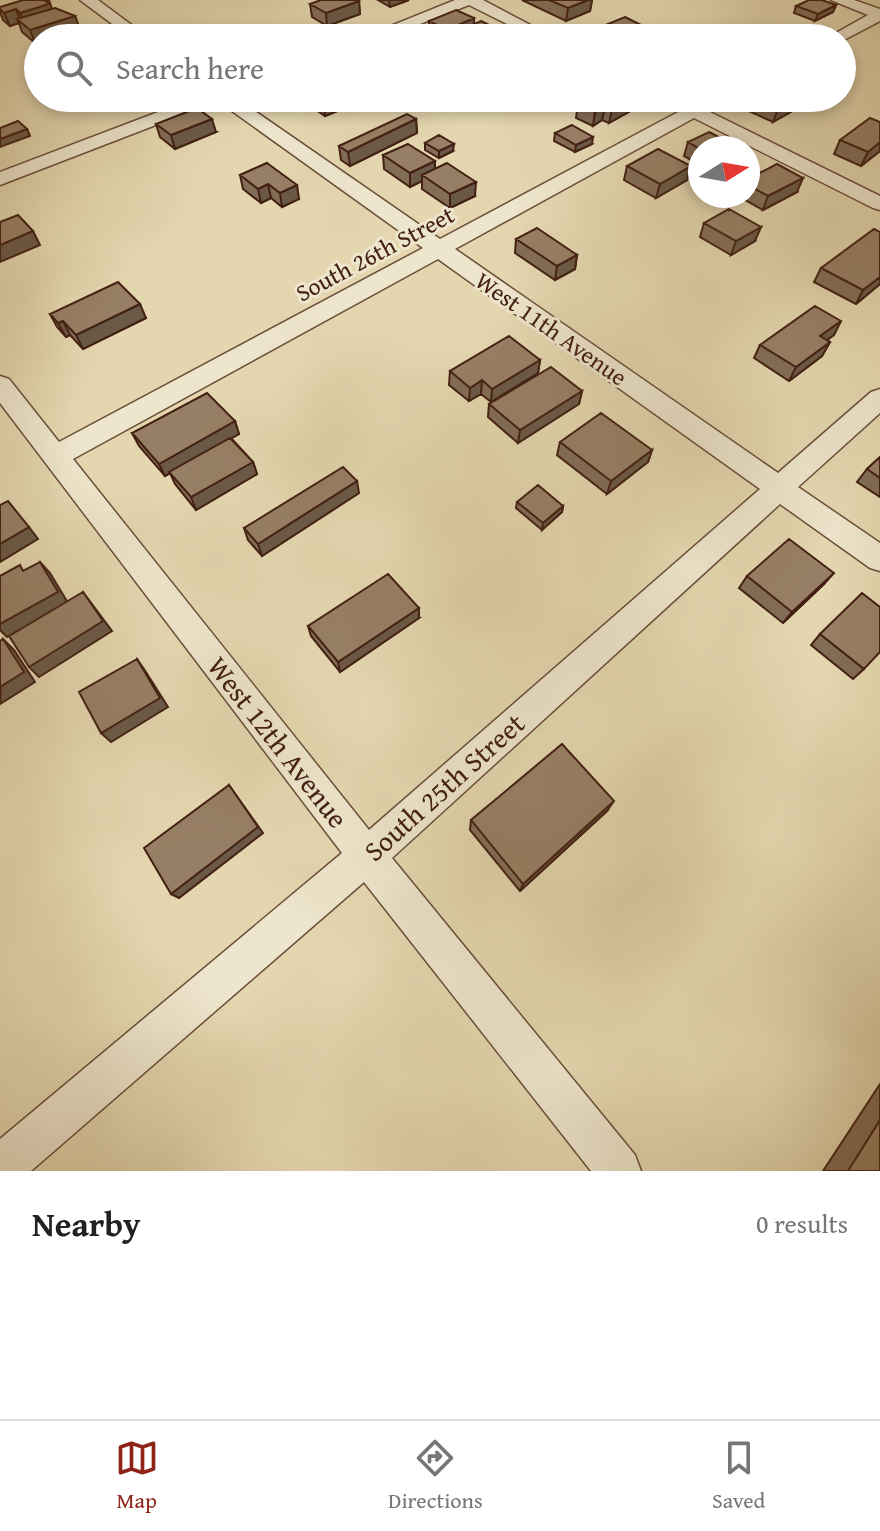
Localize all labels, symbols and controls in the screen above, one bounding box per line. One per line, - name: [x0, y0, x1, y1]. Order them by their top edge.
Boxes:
- search box: [24, 24, 856, 112]
- icon: search: [52, 46, 96, 90]
- text: Search here: [116, 46, 264, 90]
- north arrow: [688, 136, 760, 208]
- street label: South 26th Street: [289, 197, 461, 310]
- street label: West 11th Avenue: [468, 263, 634, 394]
- street label: West 12th Avenue: [198, 647, 359, 836]
- street label: South 25th Street: [354, 703, 533, 870]
- text: Nearby: [32, 1199, 141, 1248]
- text: 0 results: [756, 1204, 848, 1243]
- tab: Map: [115, 1436, 159, 1516]
- tab: Directions: [388, 1436, 483, 1516]
- tab: Saved: [712, 1436, 765, 1516]

